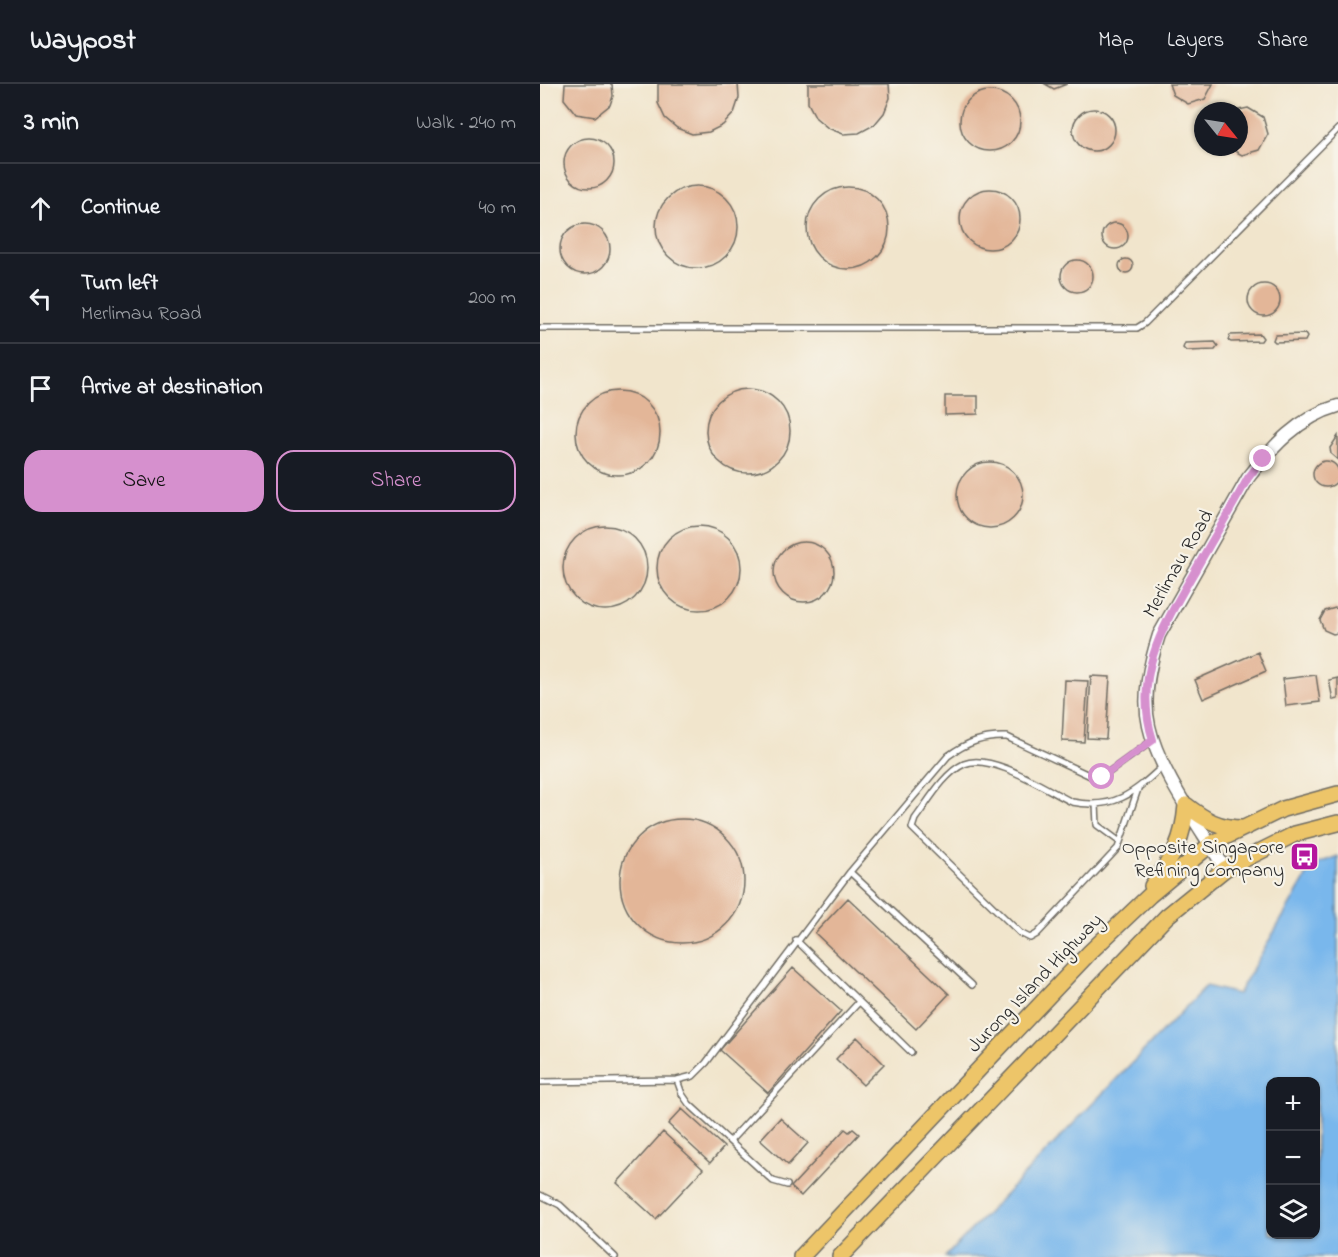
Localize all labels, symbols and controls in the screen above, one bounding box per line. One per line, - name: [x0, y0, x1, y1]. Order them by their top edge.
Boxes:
- text: Waypost: [30, 21, 136, 62]
- text: Map: [1098, 26, 1134, 56]
- text: Layers: [1167, 26, 1224, 56]
- text: Share: [1257, 26, 1308, 56]
- north arrow: [1194, 102, 1248, 156]
- text: 3 min: [24, 104, 79, 142]
- text: Walk · 240 m: [416, 109, 516, 138]
- icon: ahead: [24, 192, 57, 225]
- text: Continue: [81, 192, 160, 224]
- text: 40 m: [479, 194, 516, 223]
- text: Turn left: [81, 268, 158, 300]
- icon: left: [24, 282, 57, 315]
- text: 200 m: [468, 284, 516, 313]
- text: Merlimau Road: [81, 300, 201, 329]
- icon: arrive: [24, 372, 57, 405]
- text: Arrive at destination: [81, 372, 263, 404]
- route end: [1249, 445, 1275, 471]
- button: Save: [24, 450, 264, 512]
- button: Share: [276, 450, 516, 512]
- street label: Merlimau Road: [1136, 505, 1222, 624]
- route start: [1088, 763, 1114, 789]
- place label: Opposite Singapore Refining Company: [1122, 834, 1284, 887]
- bus stop icon: Opposite Singapore Refining Company: [1289, 841, 1321, 873]
- street label: Jurong Island Highway: [961, 907, 1111, 1061]
- map controls: [1266, 1077, 1320, 1239]
- button: +: [1266, 1077, 1320, 1131]
- button: −: [1266, 1131, 1320, 1185]
- button: layers: [1266, 1185, 1320, 1239]

